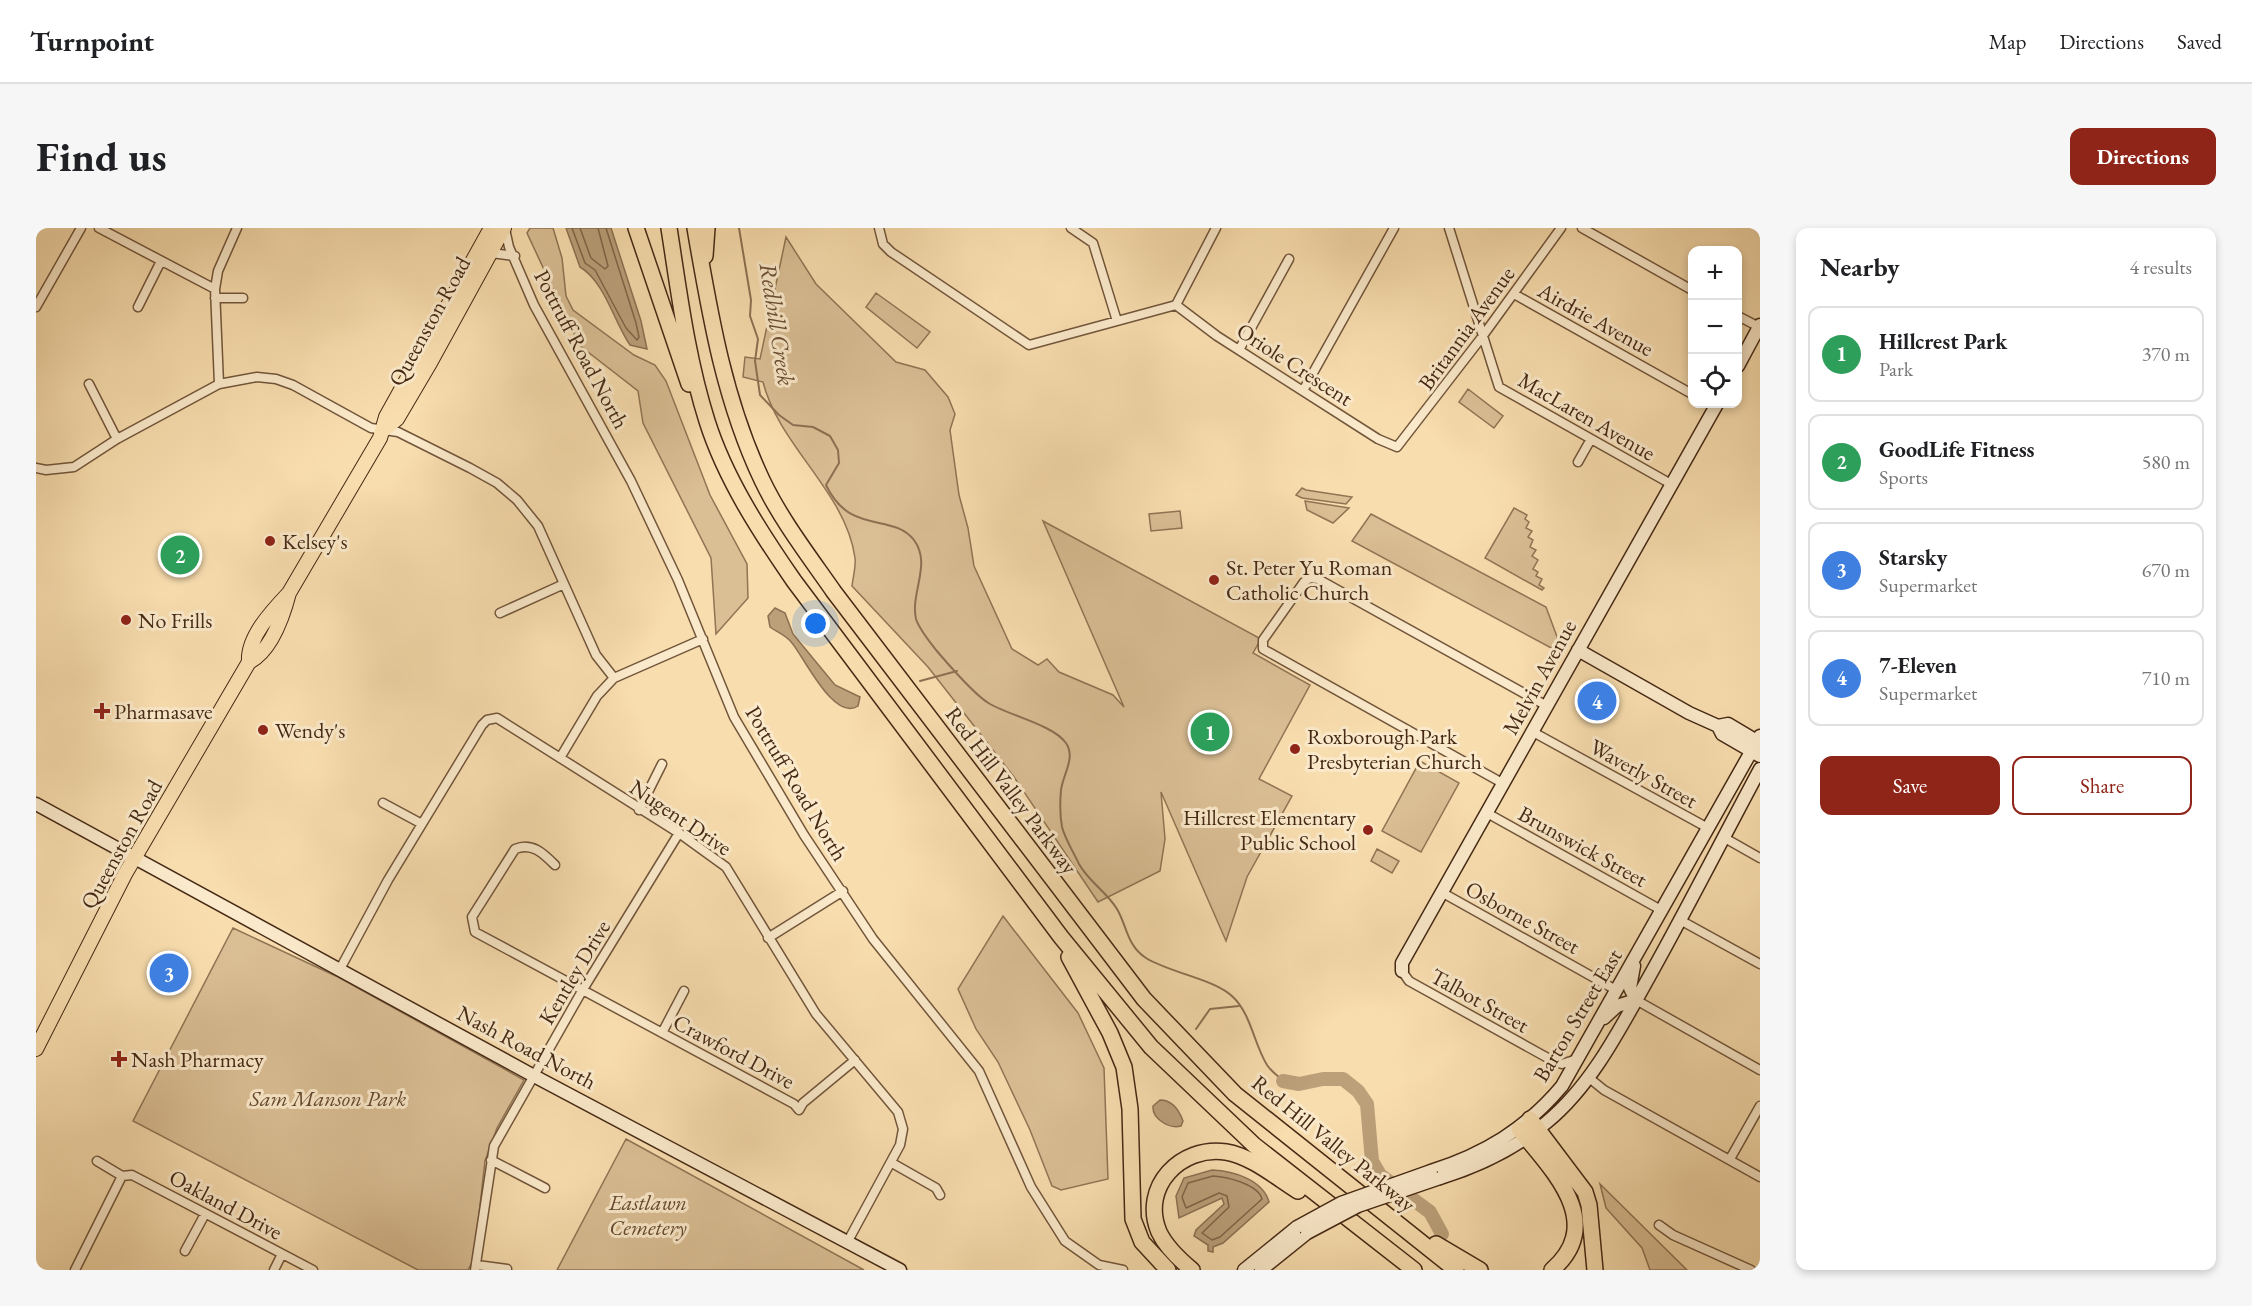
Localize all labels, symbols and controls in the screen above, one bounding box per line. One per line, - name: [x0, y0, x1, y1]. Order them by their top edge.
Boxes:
- text: Turnpoint: [30, 23, 154, 59]
- text: Map: [1989, 28, 2026, 55]
- text: Directions: [2059, 28, 2144, 55]
- text: Saved: [2177, 28, 2222, 55]
- button: Directions: [2070, 128, 2216, 185]
- text: Find us: [36, 129, 167, 184]
- map controls: [1688, 246, 1742, 408]
- button: +: [1688, 246, 1742, 300]
- text: Nearby: [1820, 250, 1900, 284]
- street label: Queenston Road: [382, 251, 477, 391]
- text: 4 results: [2129, 254, 2192, 280]
- water label: Redhill Creek: [752, 260, 803, 388]
- street label: Britannia Avenue: [1412, 260, 1521, 396]
- street label: Pottruff Road North: [527, 265, 636, 434]
- street label: Airdrie Avenue: [1532, 275, 1659, 363]
- button: −: [1688, 300, 1742, 354]
- street label: Oriole Crescent: [1231, 316, 1358, 413]
- text: Hillcrest Park: [1879, 327, 2007, 356]
- text: 1: [1836, 341, 1847, 367]
- text: 370 m: [2142, 341, 2190, 367]
- button: locate: [1688, 354, 1742, 408]
- text: Park: [1879, 356, 1913, 382]
- street label: MacLaren Avenue: [1513, 365, 1661, 468]
- text: GoodLife Fitness: [1879, 435, 2034, 464]
- text: 2: [1836, 449, 1847, 475]
- text: 580 m: [2142, 449, 2190, 475]
- text: Sports: [1879, 464, 1928, 490]
- place label: Kelsey's: [282, 527, 348, 556]
- pin: 2: [160, 532, 200, 578]
- marker: Kelsey's: [263, 534, 277, 548]
- text: Starsky: [1879, 543, 1947, 572]
- place label: St. Peter Yu Roman Catholic Church: [1226, 553, 1393, 607]
- text: 3: [1836, 557, 1847, 583]
- text: 670 m: [2142, 557, 2190, 583]
- text: Supermarket: [1879, 572, 1977, 598]
- marker: St. Peter Yu Roman Catholic Church: [1207, 573, 1221, 587]
- place label: No Frills: [138, 606, 212, 635]
- your location: [801, 609, 830, 638]
- marker: No Frills: [119, 613, 133, 627]
- street label: Melvin Avenue: [1496, 614, 1583, 740]
- text: 7-Eleven: [1879, 651, 1957, 680]
- text: 4: [1836, 665, 1847, 691]
- text: 710 m: [2142, 665, 2190, 691]
- pin: 4: [1578, 678, 1616, 724]
- text: Supermarket: [1879, 680, 1977, 706]
- place label: Pharmasave: [114, 697, 213, 726]
- street label: Pottruff Road North: [739, 700, 854, 866]
- street label: Red Hill Valley Parkway: [939, 701, 1084, 880]
- marker: Pharmasave: [95, 704, 109, 718]
- pin: 1: [1190, 710, 1230, 754]
- place label: Wendy's: [275, 716, 345, 745]
- place label: Roxborough Park Presbyterian Church: [1307, 722, 1482, 776]
- marker: Wendy's: [256, 723, 270, 737]
- street label: Waverly Street: [1585, 732, 1703, 815]
- marker: Roxborough Park Presbyterian Church: [1288, 742, 1302, 756]
- button: Save: [1820, 756, 2000, 815]
- button: Share: [2012, 756, 2192, 815]
- street label: Nugent Drive: [624, 773, 738, 862]
- street label: Queenston Road: [74, 774, 169, 914]
- street label: Brunswick Street: [1513, 799, 1652, 894]
- place label: Hillcrest Elementary Public School: [1183, 803, 1356, 857]
- marker: Hillcrest Elementary Public School: [1361, 823, 1375, 837]
- street label: Osborne Street: [1460, 874, 1585, 961]
- street label: Kentley Drive: [532, 914, 617, 1030]
- street label: Barton Street East: [1526, 943, 1629, 1087]
- pin: 3: [150, 950, 188, 996]
- street label: Talbot Street: [1425, 961, 1534, 1039]
- street label: Nash Road North: [452, 999, 601, 1096]
- street label: Crawford Drive: [668, 1007, 800, 1096]
- place label: Nash Pharmacy: [131, 1045, 264, 1074]
- marker: Nash Pharmacy: [112, 1052, 126, 1066]
- street label: Red Hill Valley Parkway: [1246, 1068, 1422, 1219]
- park label: Sam Manson Park: [249, 1084, 406, 1113]
- street label: Oakland Drive: [164, 1163, 288, 1247]
- park label: Eastlawn Cemetery: [608, 1188, 687, 1242]

